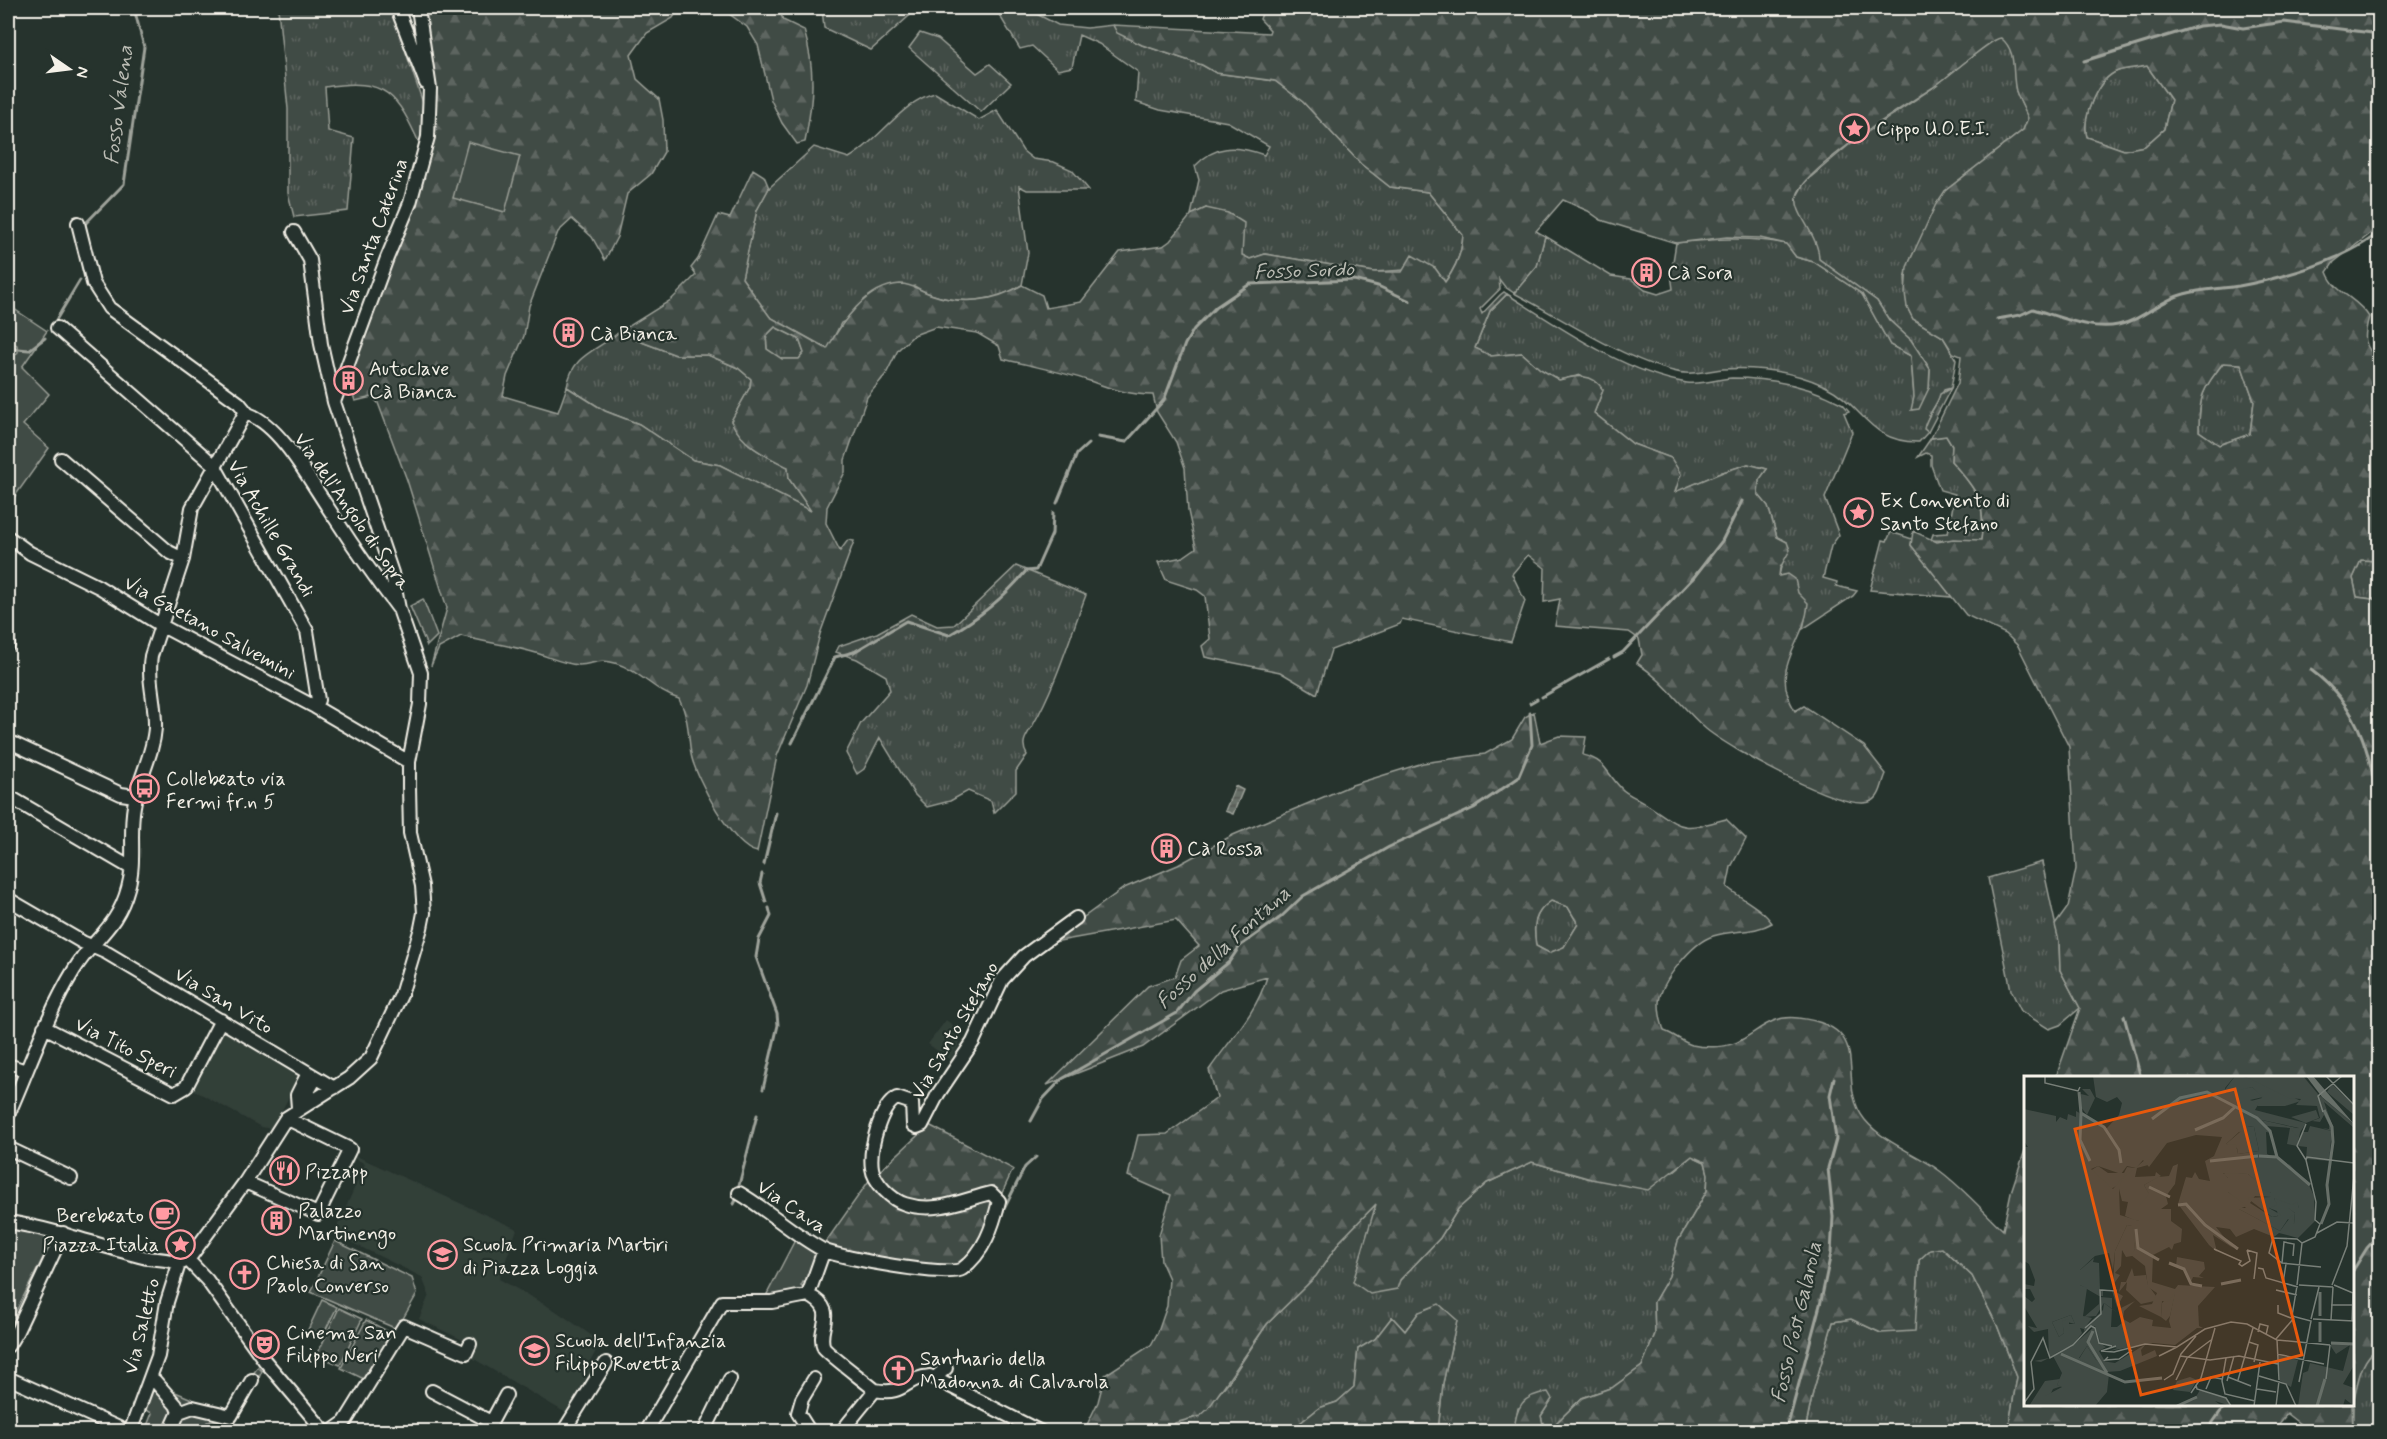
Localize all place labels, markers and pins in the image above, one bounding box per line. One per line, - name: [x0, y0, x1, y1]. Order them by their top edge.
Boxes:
- place icon: Cippo U.O.E.I.: [1839, 112, 1871, 144]
- place label: Cippo U.O.E.I.: [1876, 116, 1990, 143]
- building icon: Cà Sora: [1630, 256, 1662, 288]
- place label: Cà Sora: [1667, 260, 1733, 287]
- building icon: Cà Bianca: [553, 317, 585, 349]
- place label: Cà Bianca: [590, 321, 678, 348]
- place label: Autoclave Cà Bianca: [369, 356, 457, 406]
- building icon: Autoclave Cà Bianca: [332, 364, 364, 396]
- place label: Ex Convento di Santo Stefano: [1880, 488, 2010, 538]
- place icon: Ex Convento di Santo Stefano: [1843, 496, 1875, 528]
- place label: Collebeato via Fermi fr.n 5: [166, 766, 286, 816]
- bus stop icon: Collebeato via Fermi fr.n 5: [129, 773, 161, 805]
- building icon: Cà Rossa: [1150, 832, 1182, 864]
- place label: Cà Rossa: [1187, 836, 1263, 863]
- restaurant icon: Pizzapp: [268, 1155, 300, 1187]
- place label: Pizzapp: [305, 1159, 368, 1186]
- place label: Palazzo Martinengo: [298, 1198, 396, 1249]
- cafe icon: Berebeato: [149, 1199, 181, 1231]
- place label: Berebeato: [57, 1203, 144, 1230]
- building icon: Palazzo Martinengo: [261, 1205, 293, 1237]
- place icon: Piazza Italia: [164, 1228, 196, 1260]
- place label: Piazza Italia: [42, 1232, 159, 1259]
- place label: Scuola Primaria Martiri di Piazza Loggia: [463, 1232, 668, 1283]
- school or university icon: Scuola Primaria Martiri di Piazza Loggia: [426, 1239, 458, 1271]
- place label: Chiesa di San Paolo Converso: [266, 1250, 389, 1300]
- church icon: Chiesa di San Paolo Converso: [229, 1258, 261, 1290]
- place label: Cinema San Filippo Neri: [286, 1320, 397, 1370]
- theatre icon: Cinema San Filippo Neri: [249, 1328, 281, 1360]
- place label: Scuola dell'Infanzia Filippo Rovetta: [555, 1328, 726, 1378]
- school or university icon: Scuola dell'Infanzia Filippo Rovetta: [518, 1335, 550, 1367]
- place label: Santuario della Madonna di Calvarola: [920, 1346, 1109, 1396]
- church icon: Santuario della Madonna di Calvarola: [883, 1354, 915, 1386]

